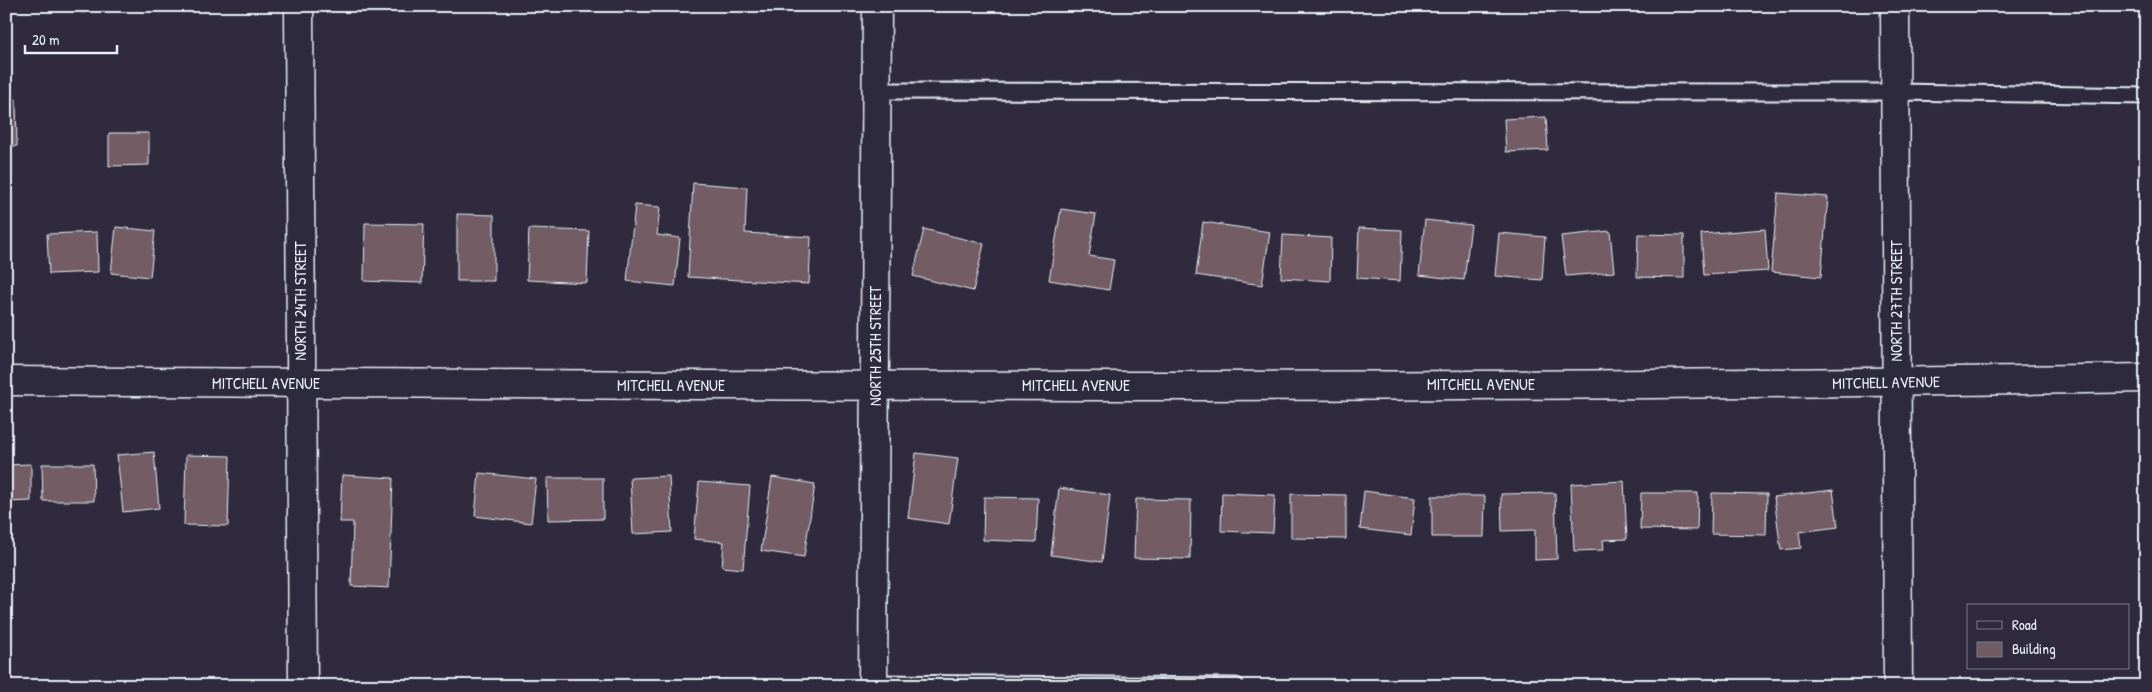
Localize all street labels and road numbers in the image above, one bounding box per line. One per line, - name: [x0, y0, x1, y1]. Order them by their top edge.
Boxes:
- street label: NORTH 27TH STREET: [1885, 240, 1907, 362]
- street label: NORTH 24TH STREET: [289, 241, 311, 361]
- street label: NORTH 25TH STREET: [864, 286, 886, 406]
- street label: MITCHELL AVENUE: [1832, 370, 1940, 394]
- street label: MITCHELL AVENUE: [212, 372, 320, 394]
- street label: MITCHELL AVENUE: [1427, 373, 1535, 395]
- street label: MITCHELL AVENUE: [617, 374, 725, 396]
- street label: MITCHELL AVENUE: [1022, 374, 1130, 396]

